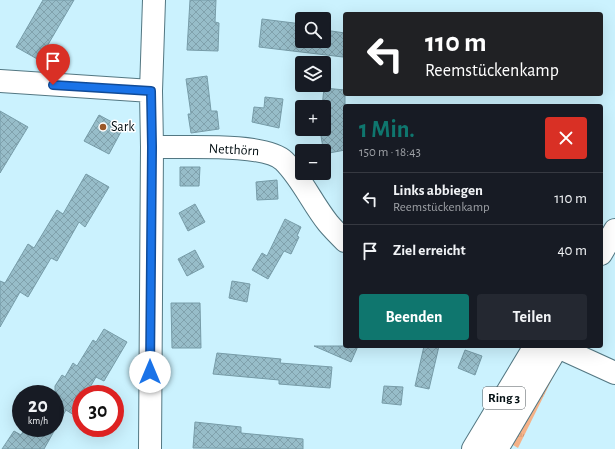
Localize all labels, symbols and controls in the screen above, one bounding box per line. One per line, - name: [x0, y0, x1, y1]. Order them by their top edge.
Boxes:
- map controls: [295, 12, 331, 180]
- button: search: [295, 12, 331, 48]
- icon: left: [359, 28, 411, 80]
- text: 110 m: [425, 29, 487, 57]
- pin: [36, 44, 70, 85]
- icon: arrive: [42, 50, 64, 72]
- button: layers: [295, 56, 331, 92]
- text: Reemstückenkamp: [425, 62, 559, 80]
- button: +: [295, 100, 331, 136]
- button: close: [545, 117, 587, 159]
- text: 1 Min.: [359, 118, 415, 142]
- place label: Sark: [111, 120, 135, 134]
- marker: Sark: [98, 122, 108, 132]
- street label: Netthörn: [208, 142, 260, 158]
- button: −: [295, 144, 331, 180]
- text: 150 m · 18:43: [359, 146, 421, 159]
- text: Links abbiegen: [393, 183, 483, 198]
- icon: left: [359, 188, 381, 210]
- text: 110 m: [554, 191, 587, 206]
- text: Reemstückenkamp: [393, 201, 490, 214]
- icon: arrive: [359, 240, 381, 262]
- text: Ziel erreicht: [393, 243, 466, 258]
- text: 40 m: [557, 243, 587, 258]
- button: Beenden: [359, 294, 469, 340]
- button: Teilen: [477, 294, 587, 340]
- position arrow: [129, 351, 171, 393]
- speed limit sign: 30: [72, 385, 124, 437]
- road number: Ring 3: [483, 387, 525, 409]
- text: 20: [28, 396, 48, 416]
- text: km/h: [28, 416, 48, 426]

